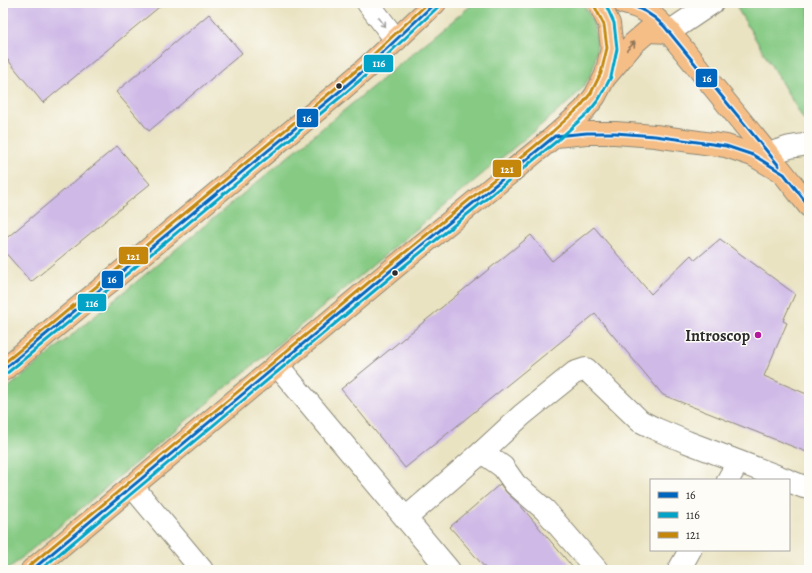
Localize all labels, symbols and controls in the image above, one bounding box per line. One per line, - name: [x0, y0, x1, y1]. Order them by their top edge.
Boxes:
- one-way arrow: [378, 16, 386, 27]
- one-way arrow: [627, 41, 636, 51]
- line badge: 116: [363, 54, 394, 73]
- text: 116: [372, 56, 386, 71]
- line badge: 16: [695, 68, 718, 88]
- text: 16: [702, 71, 712, 86]
- unlabelled marker: [334, 81, 344, 91]
- line badge: 16: [296, 108, 319, 128]
- text: 16: [302, 111, 312, 126]
- line badge: 121: [492, 159, 522, 178]
- text: 121: [500, 162, 514, 177]
- line badge: 121: [118, 246, 149, 265]
- text: 121: [126, 249, 140, 264]
- unlabelled marker: [390, 268, 400, 278]
- line badge: 16: [101, 270, 124, 289]
- text: 16: [107, 272, 117, 287]
- line badge: 116: [77, 293, 107, 312]
- text: 116: [85, 296, 99, 311]
- place label: Introscop: [685, 325, 750, 347]
- marker: Introscop: [753, 330, 763, 340]
- legend: [650, 479, 790, 551]
- text: 16: [686, 487, 696, 503]
- text: 116: [686, 507, 700, 523]
- text: 121: [686, 527, 700, 543]

